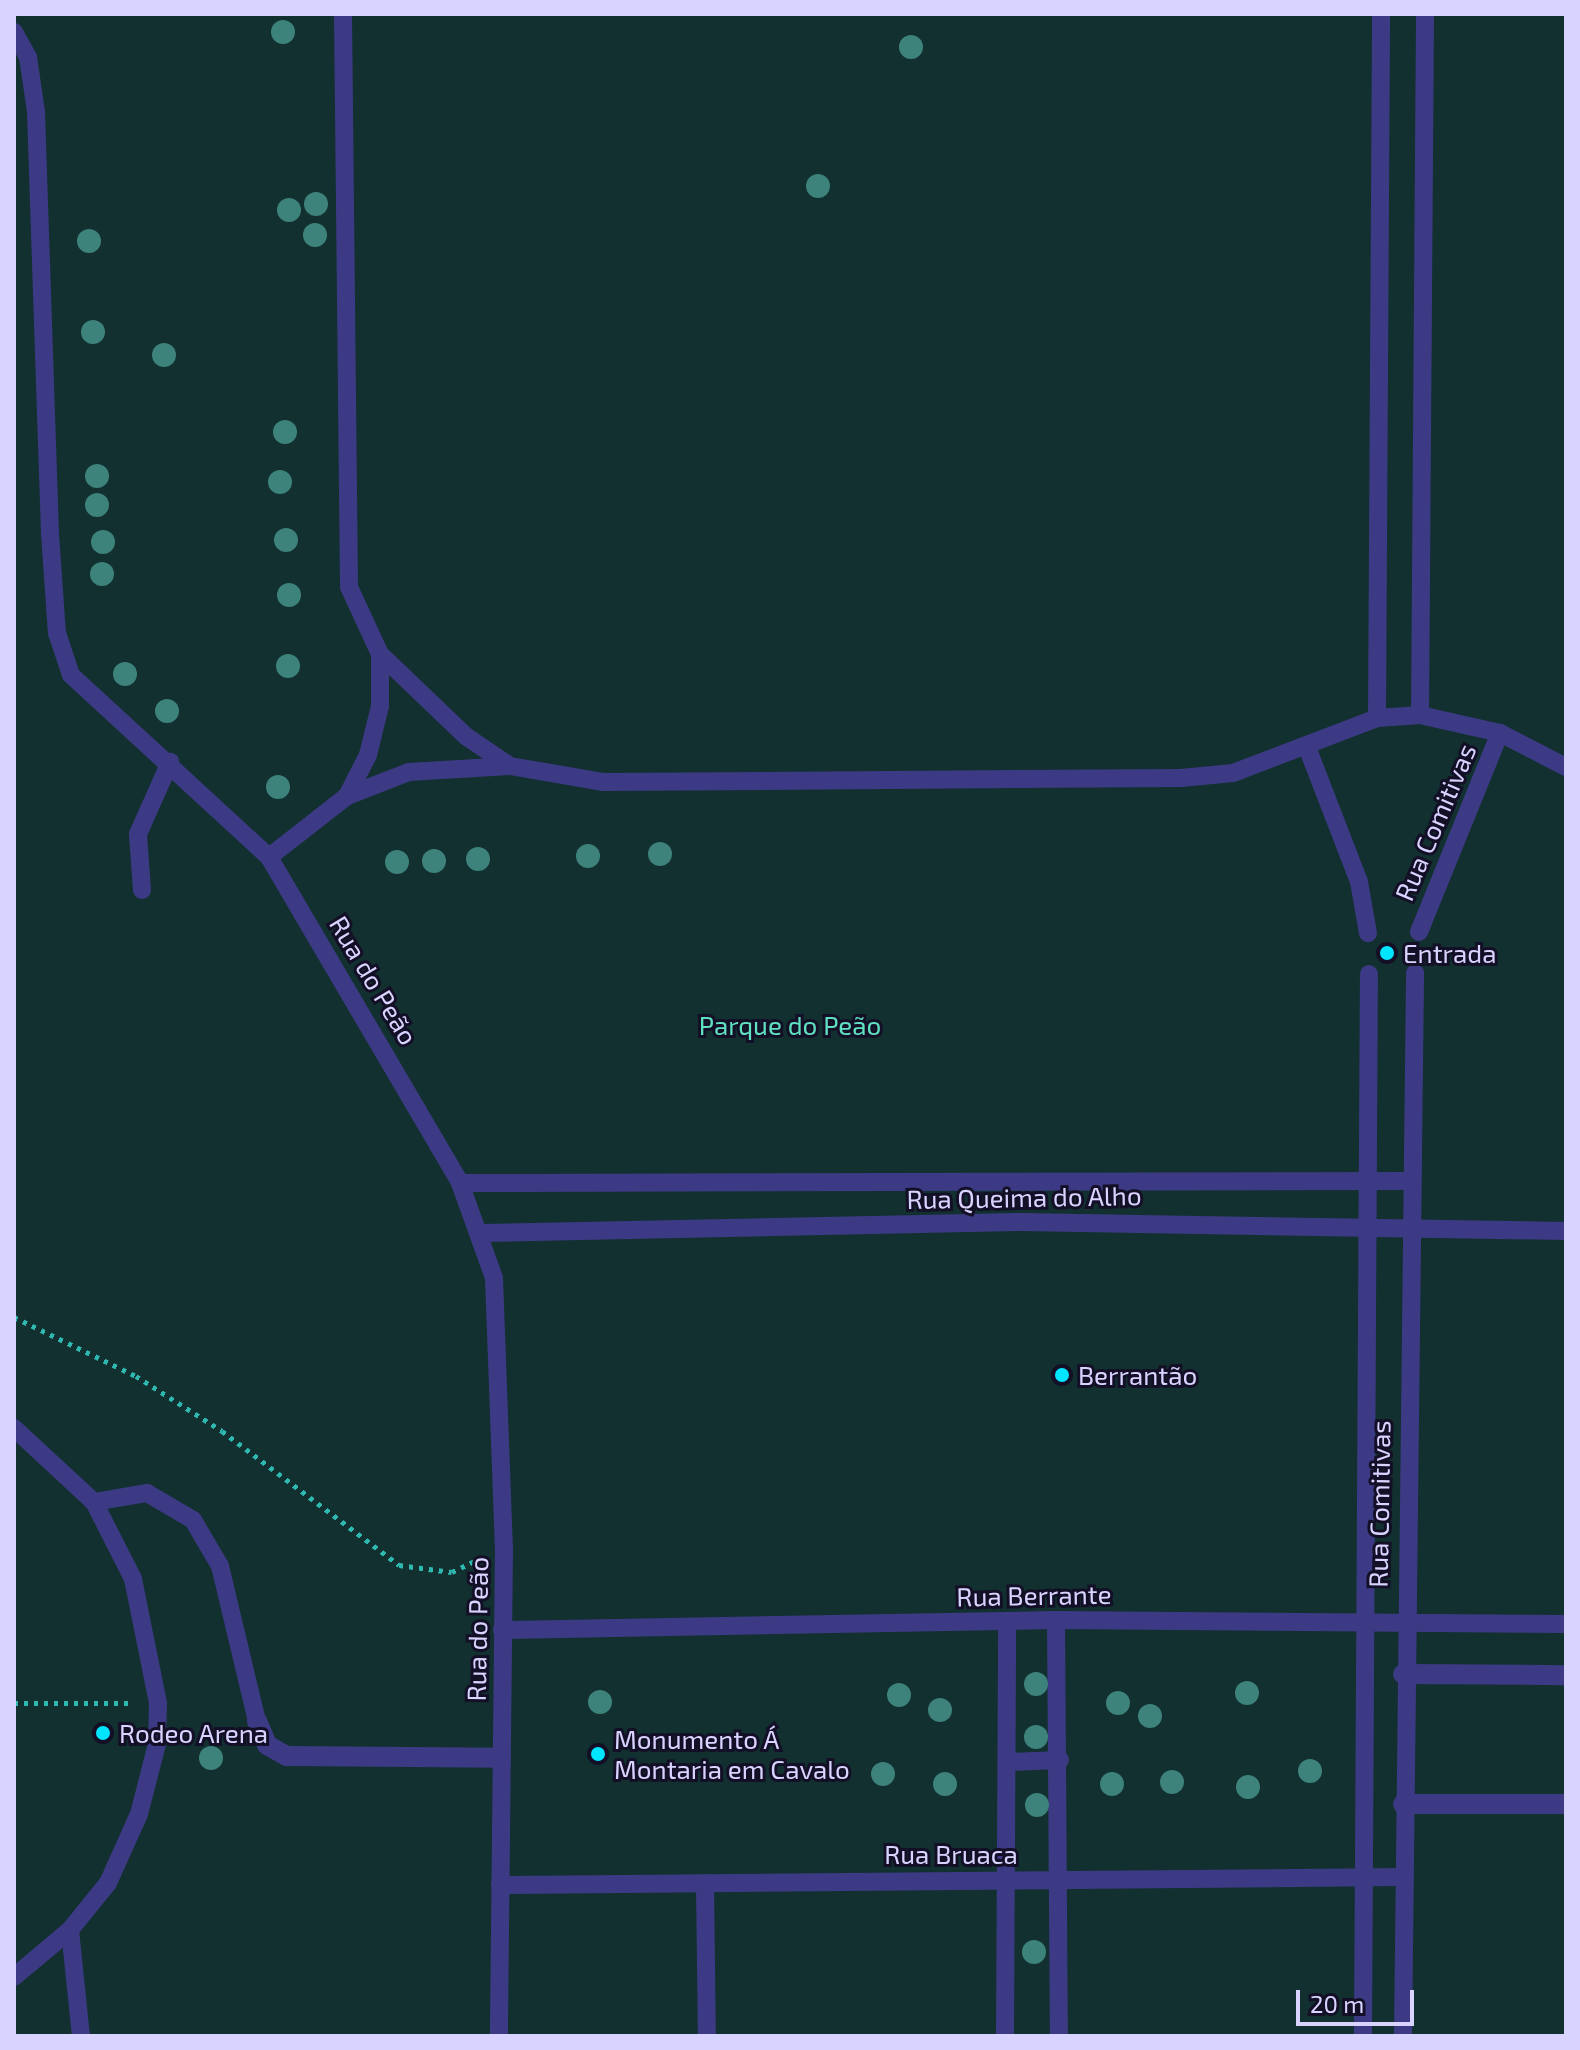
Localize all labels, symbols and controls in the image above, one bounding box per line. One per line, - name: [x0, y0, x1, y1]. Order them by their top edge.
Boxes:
- street label: Rua Comitivas: [1388, 739, 1482, 905]
- street label: Rua do Peão: [323, 910, 425, 1050]
- place label: Entrada: [1403, 937, 1496, 969]
- marker: Entrada: [1378, 944, 1396, 962]
- park label: Parque do Peão: [699, 1009, 881, 1041]
- street label: Rua Queima do Alho: [906, 1179, 1142, 1215]
- place label: Berrantão: [1078, 1359, 1197, 1391]
- marker: Berrantão: [1053, 1366, 1071, 1384]
- street label: Rua Comitivas: [1362, 1420, 1396, 1588]
- street label: Rua do Peão: [460, 1556, 494, 1702]
- street label: Rua Berrante: [956, 1578, 1112, 1612]
- place label: Rodeo Arena: [119, 1717, 269, 1749]
- place label: Monumento Á Montaria em Cavalo: [614, 1723, 850, 1784]
- marker: Rodeo Arena: [94, 1724, 112, 1742]
- marker: Monumento Á Montaria em Cavalo: [589, 1745, 607, 1763]
- street label: Rua Bruaca: [884, 1838, 1018, 1870]
- scale bar: [1300, 1974, 1418, 2024]
- text: 20 m: [1310, 1989, 1364, 2018]

